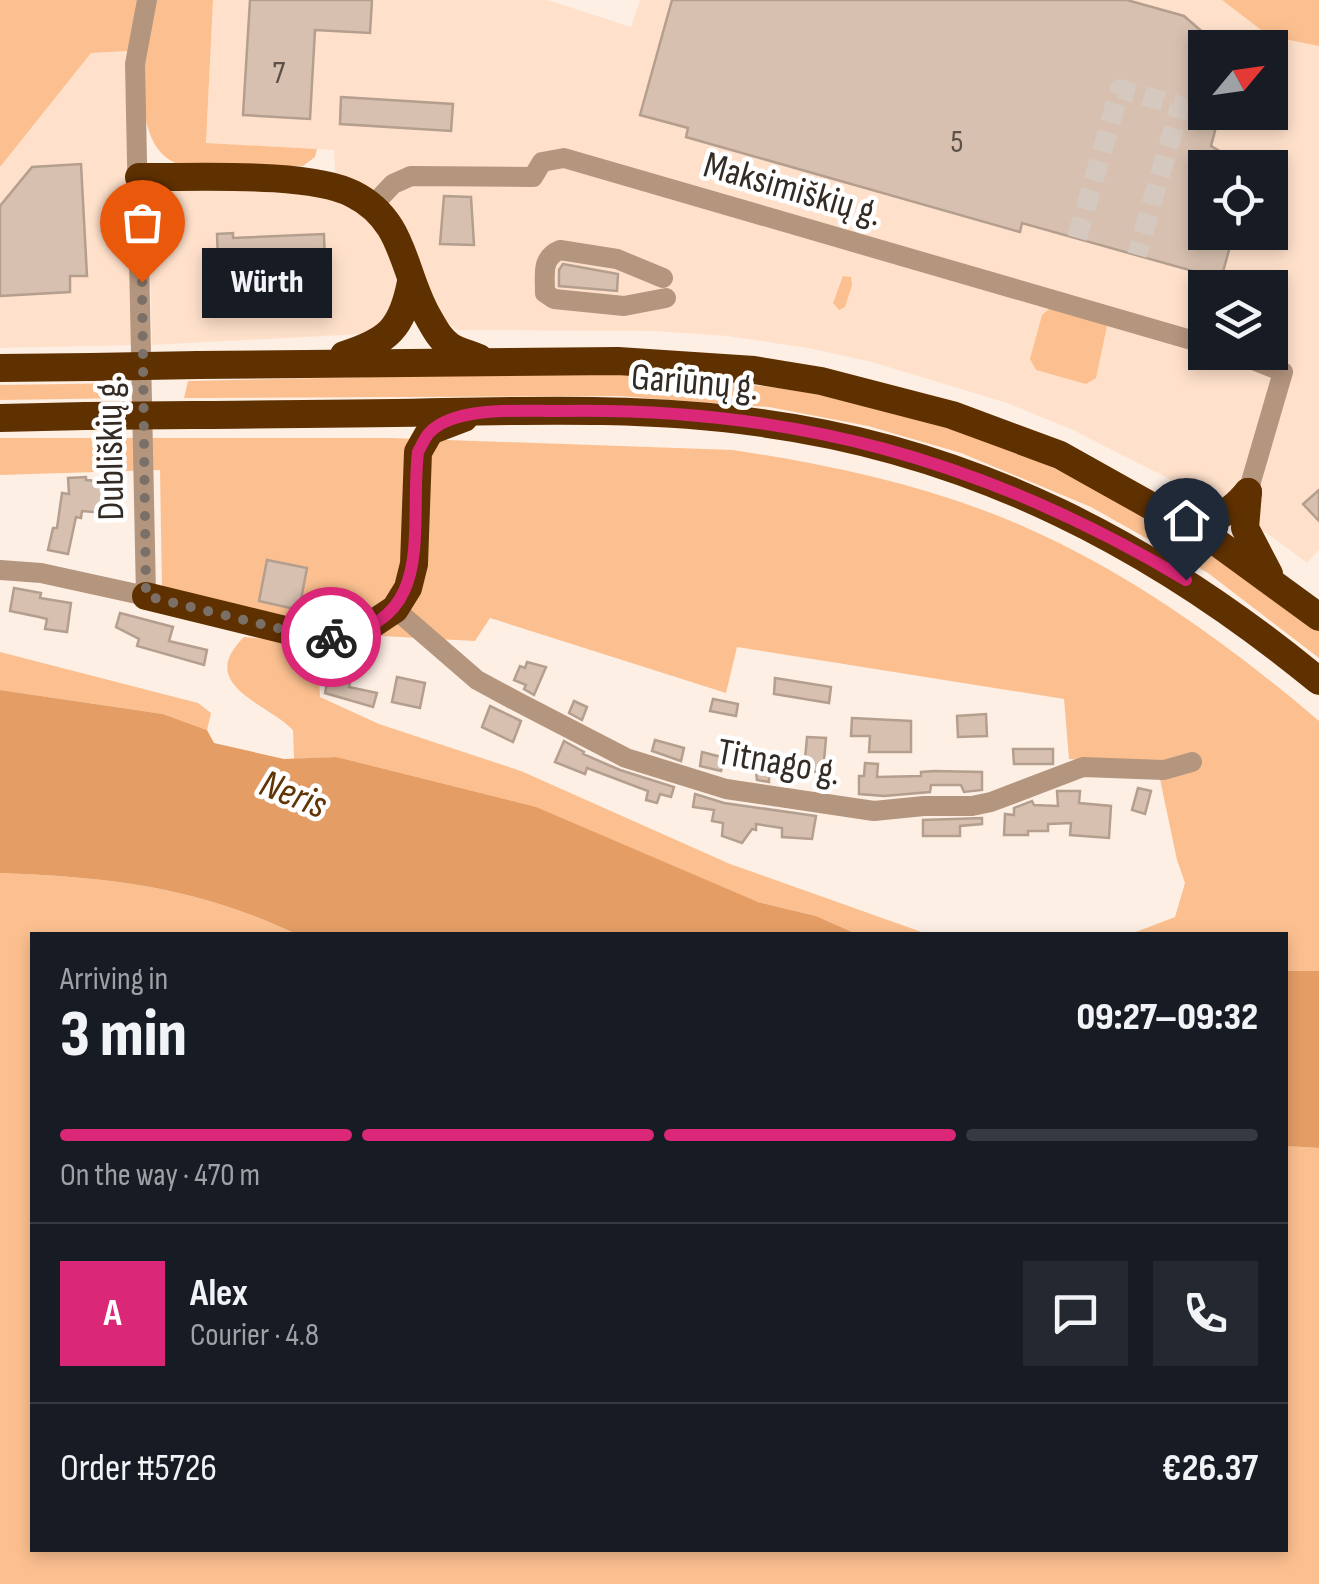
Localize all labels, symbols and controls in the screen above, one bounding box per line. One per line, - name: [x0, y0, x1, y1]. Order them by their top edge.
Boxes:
- north arrow: [1188, 30, 1288, 130]
- map controls: [1188, 30, 1288, 370]
- house number: 7: [273, 54, 286, 93]
- house number: 5: [951, 123, 963, 162]
- street label: Maksimiškių g.: [699, 143, 887, 236]
- button: locate: [1188, 150, 1288, 250]
- pin: [100, 180, 185, 283]
- icon: bag: [115, 195, 170, 250]
- callout: Würth: [202, 247, 332, 317]
- text: Würth: [231, 263, 303, 302]
- button: layers: [1188, 270, 1288, 370]
- street label: Gariūnų g.: [629, 355, 760, 410]
- street label: Dubliškių g.: [87, 375, 134, 521]
- pin: [1144, 478, 1229, 581]
- icon: home: [1159, 493, 1214, 548]
- courier: [281, 587, 381, 687]
- icon: bike: [304, 610, 359, 665]
- street label: Titnago g.: [714, 730, 844, 795]
- water label: Neris: [253, 760, 334, 830]
- text: Arriving in: [60, 960, 168, 999]
- text: 09:27–09:32: [1076, 995, 1258, 1040]
- text: 3 min: [60, 997, 187, 1075]
- text: On the way · 470 m: [60, 1156, 260, 1195]
- button: chat: [1023, 1261, 1128, 1366]
- button: phone: [1153, 1261, 1258, 1366]
- text: Alex: [190, 1271, 248, 1316]
- text: A: [103, 1291, 122, 1336]
- text: Courier · 4.8: [190, 1316, 319, 1355]
- text: Order #5726: [60, 1446, 217, 1491]
- text: €26.37: [1162, 1446, 1258, 1491]

